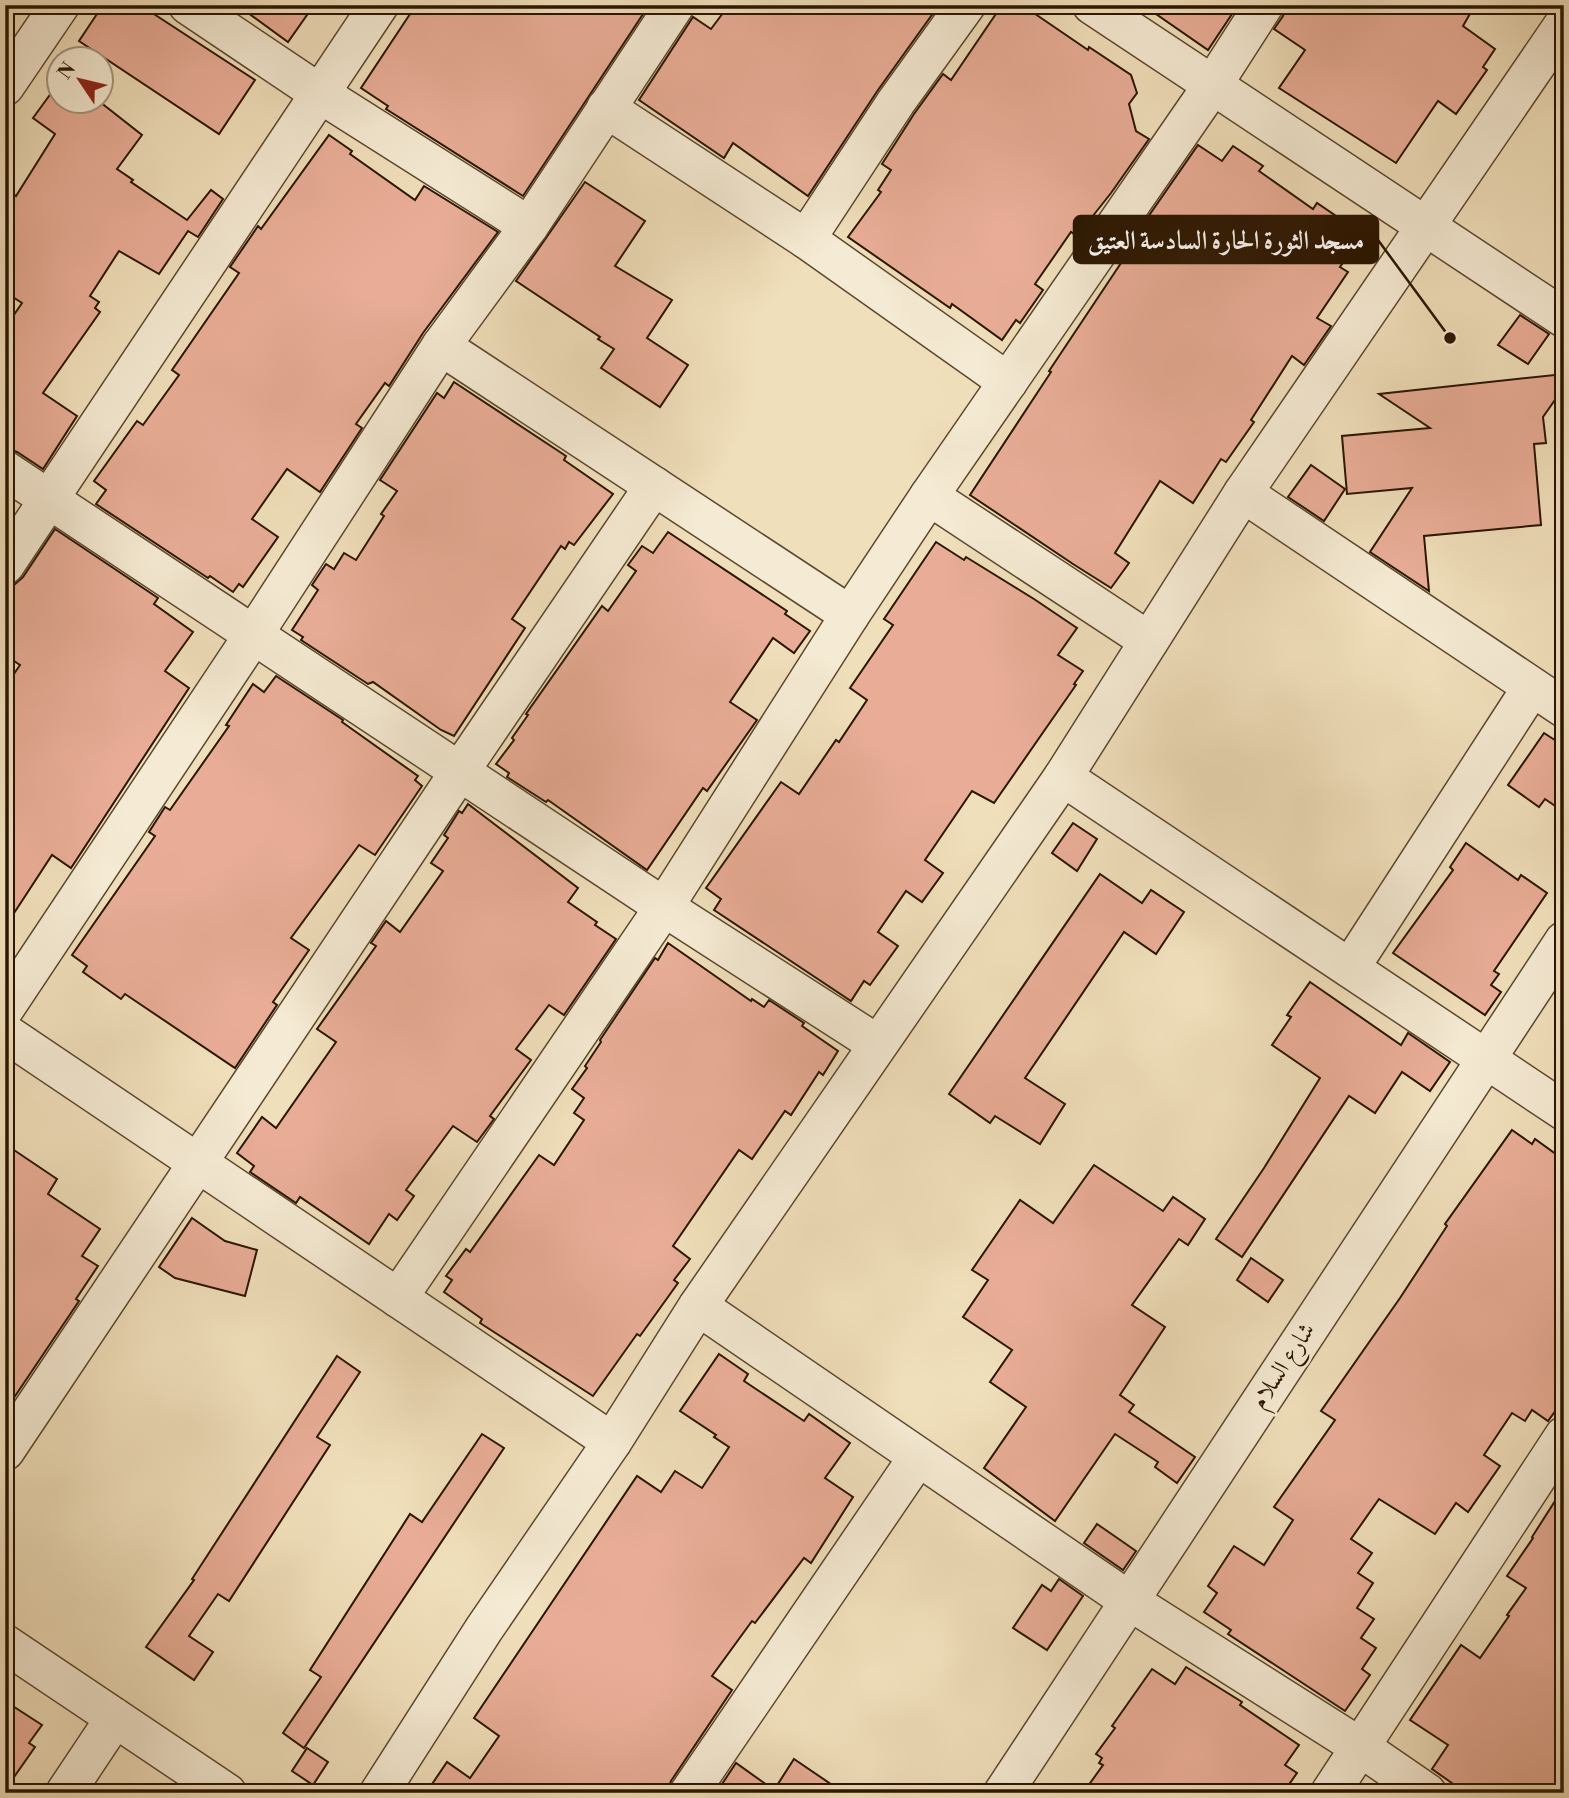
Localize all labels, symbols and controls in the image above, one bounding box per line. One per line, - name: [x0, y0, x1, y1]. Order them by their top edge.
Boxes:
- north arrow: [46, 46, 116, 116]
- text: N: [53, 58, 81, 84]
- callout: مسجد الثورة الحارة السادسة العتيق: [1074, 216, 1378, 263]
- text: مسجد الثورة الحارة السادسة العتيق: [1088, 225, 1364, 257]
- street label: شارع السلام: [1244, 1317, 1326, 1418]

